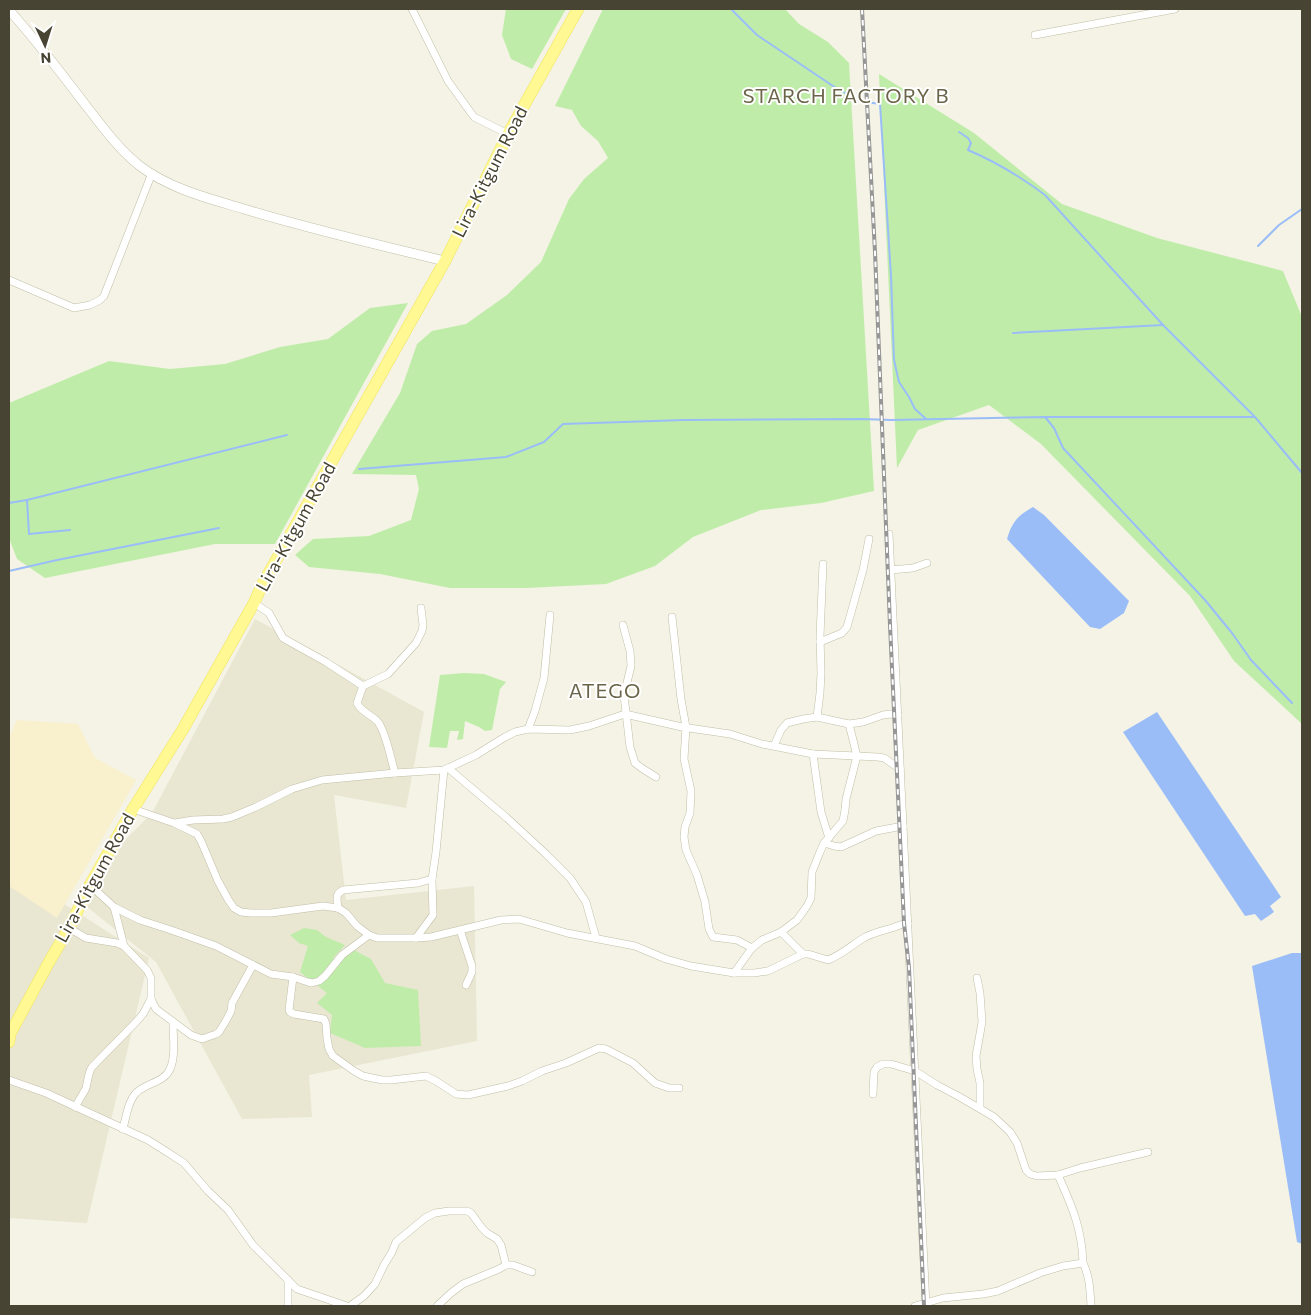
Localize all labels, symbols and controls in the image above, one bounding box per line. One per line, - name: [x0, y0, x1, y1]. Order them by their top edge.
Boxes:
- north arrow: [20, 20, 70, 70]
- text: N: [40, 50, 52, 67]
- district label: STARCH FACTORY B: [743, 83, 949, 107]
- street label: Lira-Kitgum Road: [447, 102, 532, 241]
- street label: Lira-Kitgum Road: [251, 458, 340, 595]
- district label: ATEGO: [569, 678, 641, 702]
- street label: Lira-Kitgum Road: [50, 809, 139, 946]

